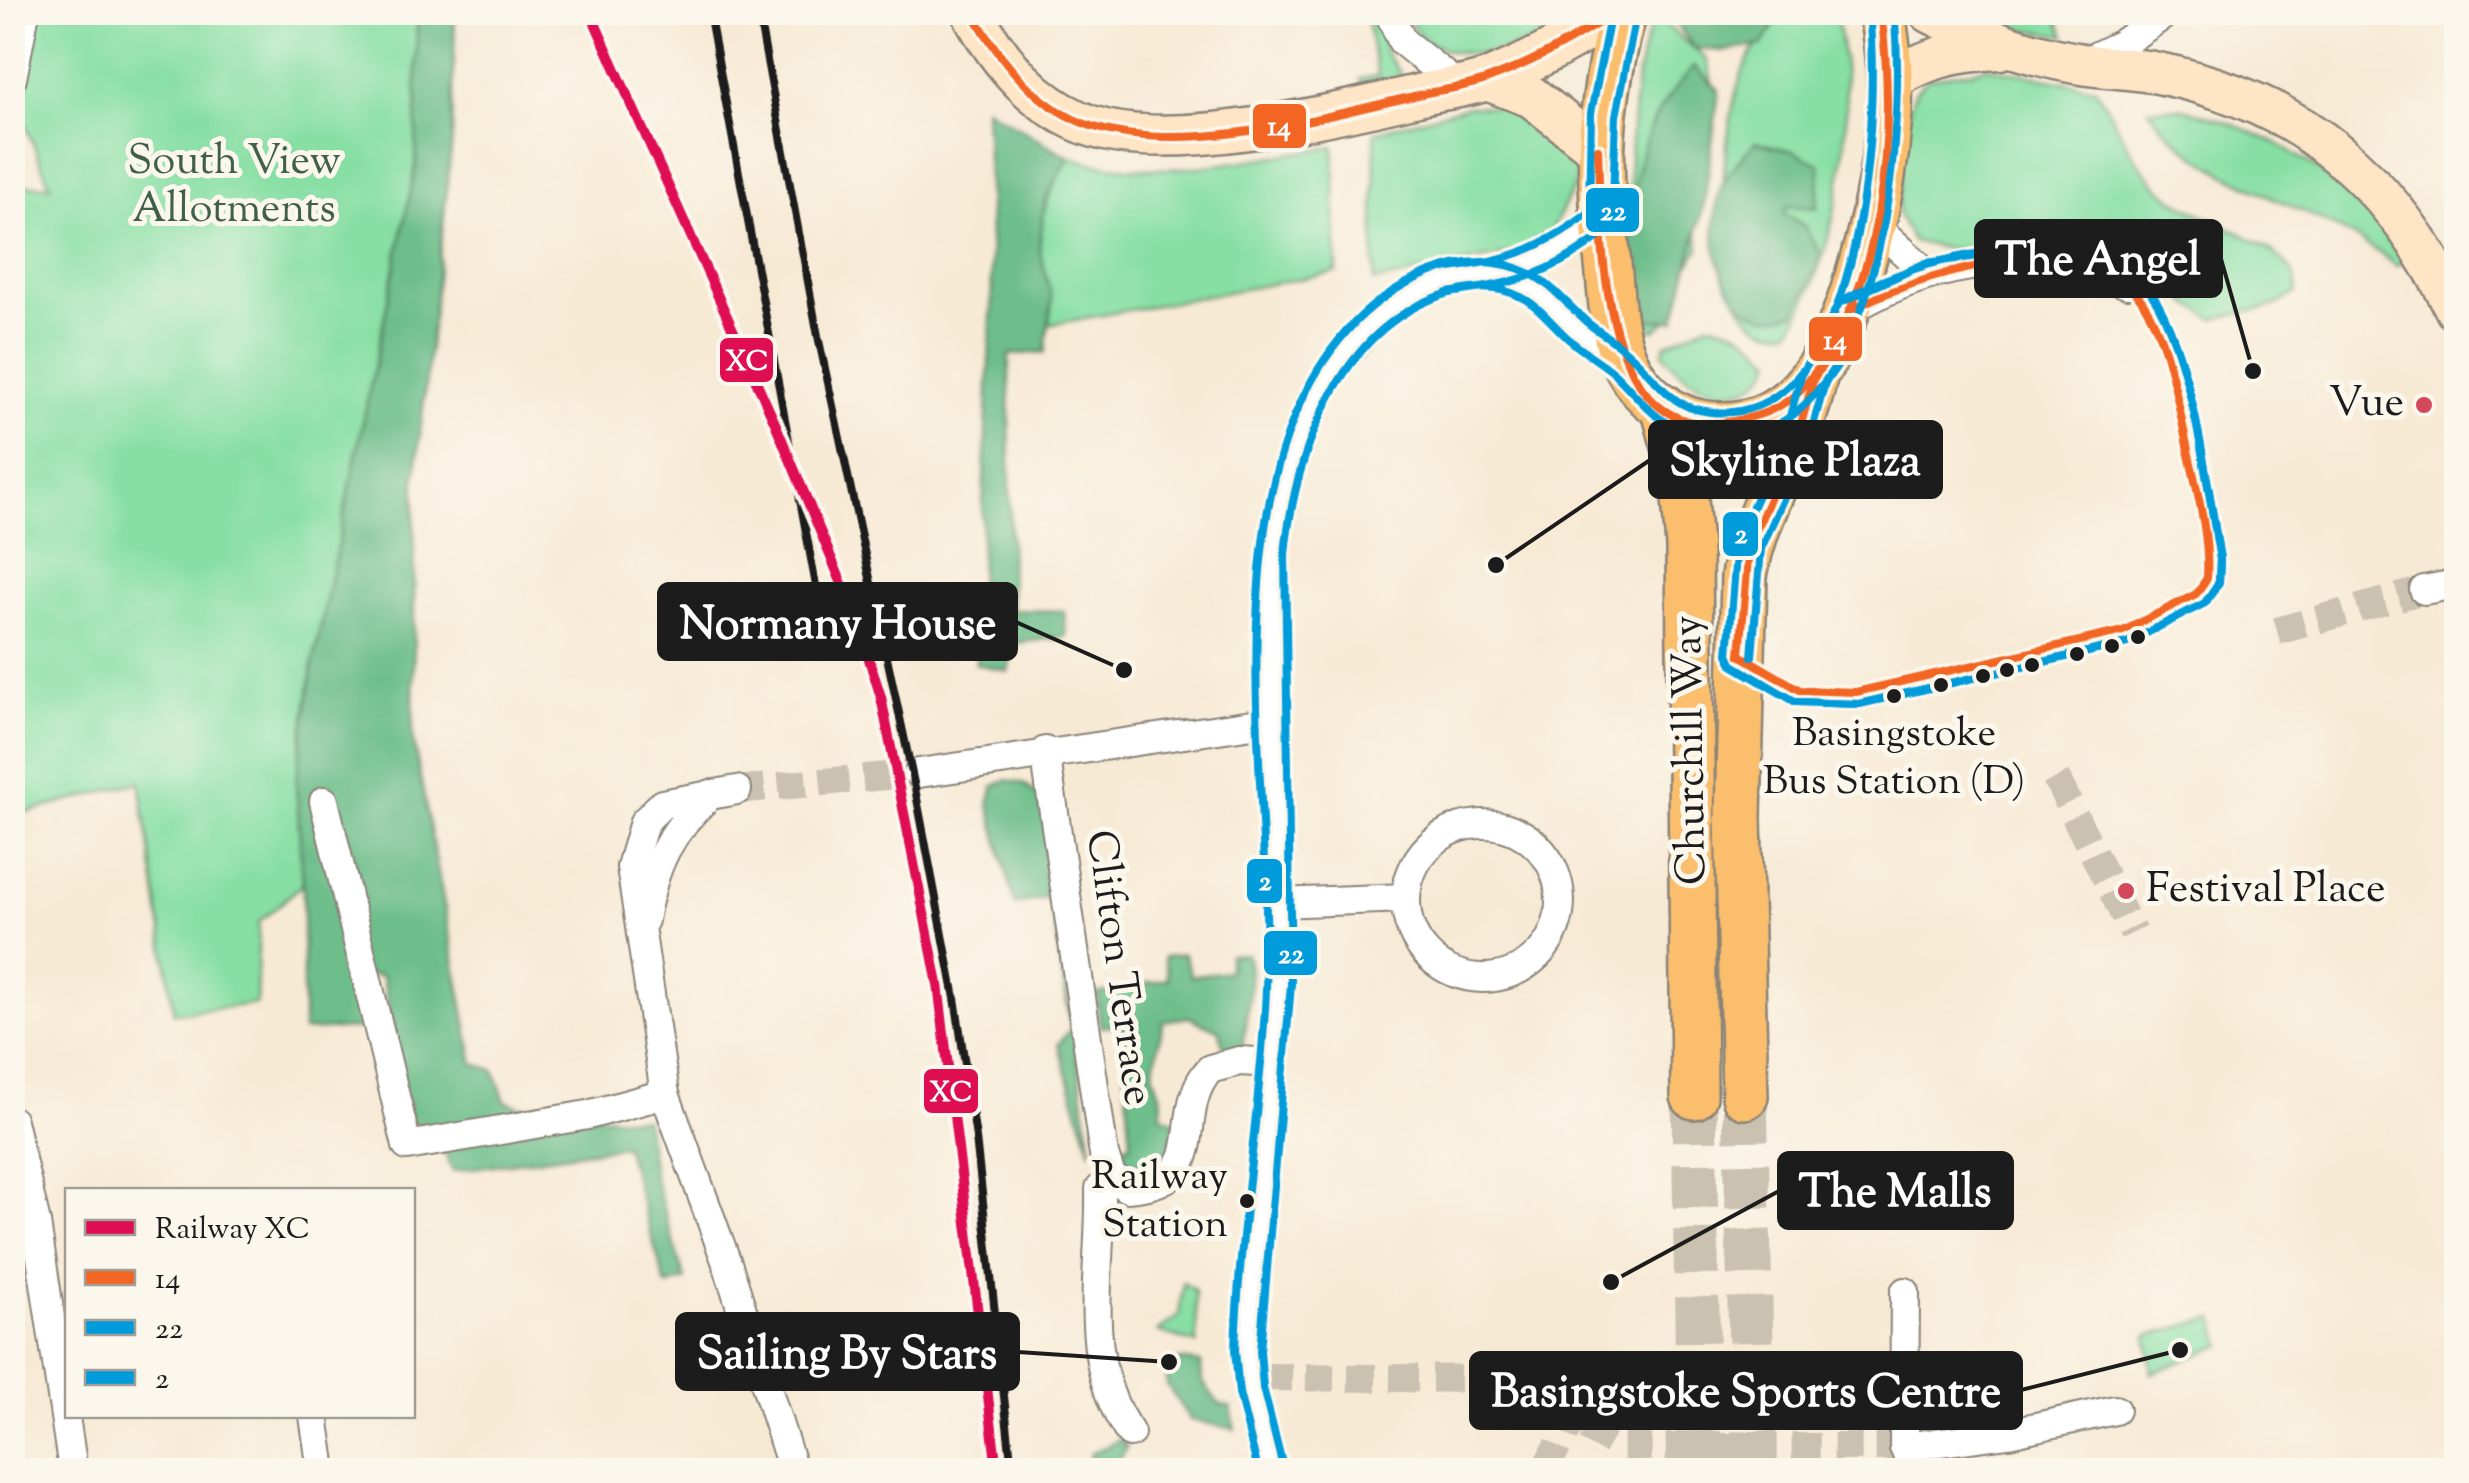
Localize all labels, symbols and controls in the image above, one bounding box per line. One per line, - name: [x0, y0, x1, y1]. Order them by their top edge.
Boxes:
- line badge: 14: [1251, 102, 1308, 150]
- text: 14: [1267, 108, 1291, 148]
- park label: South View Allotments: [127, 133, 341, 241]
- line badge: 22: [1584, 186, 1641, 234]
- text: 22: [1600, 193, 1627, 233]
- callout: The Angel: [1976, 221, 2221, 296]
- text: The Angel: [1995, 231, 2201, 296]
- line badge: 14: [1807, 315, 1864, 363]
- text: 14: [1823, 322, 1847, 362]
- line badge: XC: [718, 336, 775, 384]
- text: XC: [726, 343, 768, 383]
- place label: Vue: [2329, 375, 2404, 435]
- marker: Vue: [2413, 394, 2435, 416]
- callout: Skyline Plaza: [1650, 422, 1941, 497]
- text: Skyline Plaza: [1669, 432, 1921, 497]
- line badge: 2: [1721, 510, 1760, 558]
- text: 2: [1734, 516, 1748, 556]
- callout: Normany House: [659, 584, 1016, 659]
- text: Normany House: [680, 595, 996, 660]
- street label: Churchill Way: [1660, 615, 1724, 885]
- unlabelled marker: [2128, 627, 2148, 647]
- unlabelled marker: [2102, 636, 2122, 656]
- unlabelled marker: [2067, 644, 2087, 664]
- unlabelled marker: [2022, 655, 2042, 675]
- unlabelled marker: [1997, 660, 2017, 680]
- unlabelled marker: [1973, 666, 1993, 686]
- unlabelled marker: [1931, 675, 1951, 695]
- marker: Basingstoke Bus Station (D): [1884, 686, 1904, 706]
- place label: Basingstoke Bus Station (D): [1763, 707, 2025, 812]
- street label: Clifton Terrace: [1068, 826, 1166, 1110]
- line badge: 2: [1245, 857, 1284, 905]
- place label: Festival Place: [2146, 861, 2386, 921]
- text: 2: [1258, 863, 1272, 903]
- marker: Festival Place: [2115, 880, 2137, 902]
- line badge: 22: [1262, 929, 1319, 977]
- text: 22: [1278, 936, 1305, 976]
- line badge: XC: [922, 1067, 980, 1115]
- text: XC: [930, 1074, 972, 1114]
- place label: Railway Station: [1091, 1150, 1228, 1255]
- callout: The Malls: [1779, 1153, 2012, 1228]
- text: The Malls: [1798, 1163, 1992, 1228]
- legend: [65, 1188, 415, 1418]
- marker: Railway Station: [1237, 1191, 1257, 1211]
- text: Railway XC: [155, 1209, 310, 1252]
- text: 14: [155, 1259, 180, 1302]
- text: 22: [155, 1309, 183, 1352]
- callout: Sailing By Stars: [677, 1314, 1018, 1389]
- text: Sailing By Stars: [697, 1325, 997, 1390]
- callout: Basingstoke Sports Centre: [1471, 1353, 2021, 1428]
- text: 2: [155, 1359, 169, 1402]
- text: Basingstoke Sports Centre: [1491, 1363, 2001, 1428]

